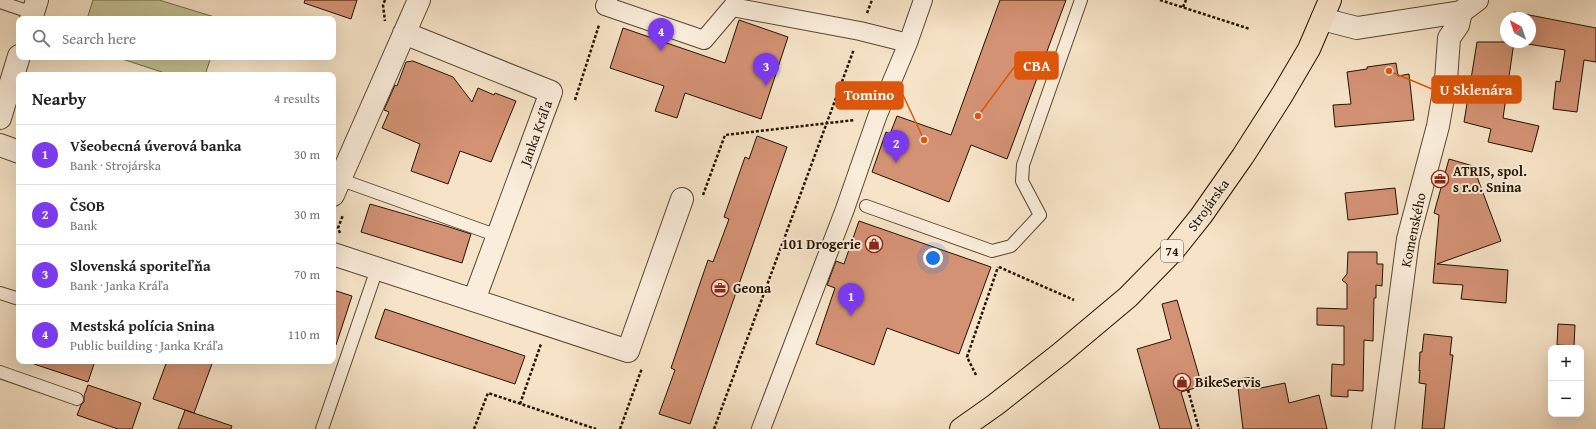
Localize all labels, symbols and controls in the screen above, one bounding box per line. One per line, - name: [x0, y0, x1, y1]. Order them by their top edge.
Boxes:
- north arrow: [1500, 12, 1536, 48]
- search box: [16, 16, 336, 60]
- pin: 4: [648, 18, 674, 51]
- icon: search: [30, 27, 52, 49]
- text: Search here: [62, 28, 136, 49]
- callout: CBA: [1015, 52, 1058, 79]
- pin: 3: [753, 53, 779, 86]
- text: CBA: [1023, 55, 1051, 76]
- callout: U Sklenára: [1432, 76, 1521, 103]
- text: U Sklenára: [1440, 79, 1513, 100]
- callout: Tomino: [836, 82, 903, 109]
- text: Tomino: [844, 84, 894, 105]
- text: Nearby: [32, 86, 86, 111]
- text: 4 results: [274, 89, 320, 108]
- street label: Janka Kráľa: [514, 97, 557, 170]
- pin: 2: [883, 130, 909, 163]
- text: Všeobecná úverová banka: [70, 135, 242, 156]
- text: 1: [42, 145, 48, 164]
- text: 30 m: [294, 145, 320, 164]
- text: Bank · Strojárska: [70, 156, 161, 175]
- place label: ATRIS, spol. s r.o. Snina: [1453, 161, 1527, 197]
- office icon: ATRIS, spol. s r.o. Snina: [1430, 169, 1450, 189]
- street label: Strojárska: [1182, 175, 1234, 235]
- street label: Komenského: [1395, 191, 1431, 269]
- text: ČSOB: [70, 195, 105, 216]
- text: 2: [42, 205, 48, 224]
- text: 30 m: [294, 205, 320, 224]
- text: Bank: [70, 216, 97, 235]
- place label: 101 Drogerie: [781, 234, 861, 254]
- shop icon: 101 Drogerie: [864, 234, 884, 254]
- road number: 74: [1161, 240, 1183, 262]
- your location: [923, 248, 943, 268]
- text: Slovenská sporiteľňa: [70, 255, 211, 276]
- text: 3: [42, 265, 48, 284]
- text: 70 m: [294, 265, 320, 284]
- text: Bank · Janka Kráľa: [70, 276, 169, 295]
- office icon: Geona: [710, 278, 730, 298]
- place label: Geona: [733, 278, 772, 298]
- pin: 1: [838, 283, 864, 316]
- text: Mestská polícia Snina: [70, 315, 215, 336]
- text: 4: [42, 325, 48, 344]
- text: 110 m: [288, 325, 320, 344]
- text: Public building · Janka Kráľa: [70, 336, 224, 355]
- map controls: [1548, 345, 1584, 417]
- button: +: [1548, 345, 1584, 381]
- shop icon: BikeServis: [1172, 372, 1192, 392]
- place label: BikeServis: [1195, 372, 1261, 392]
- button: −: [1548, 381, 1584, 417]

